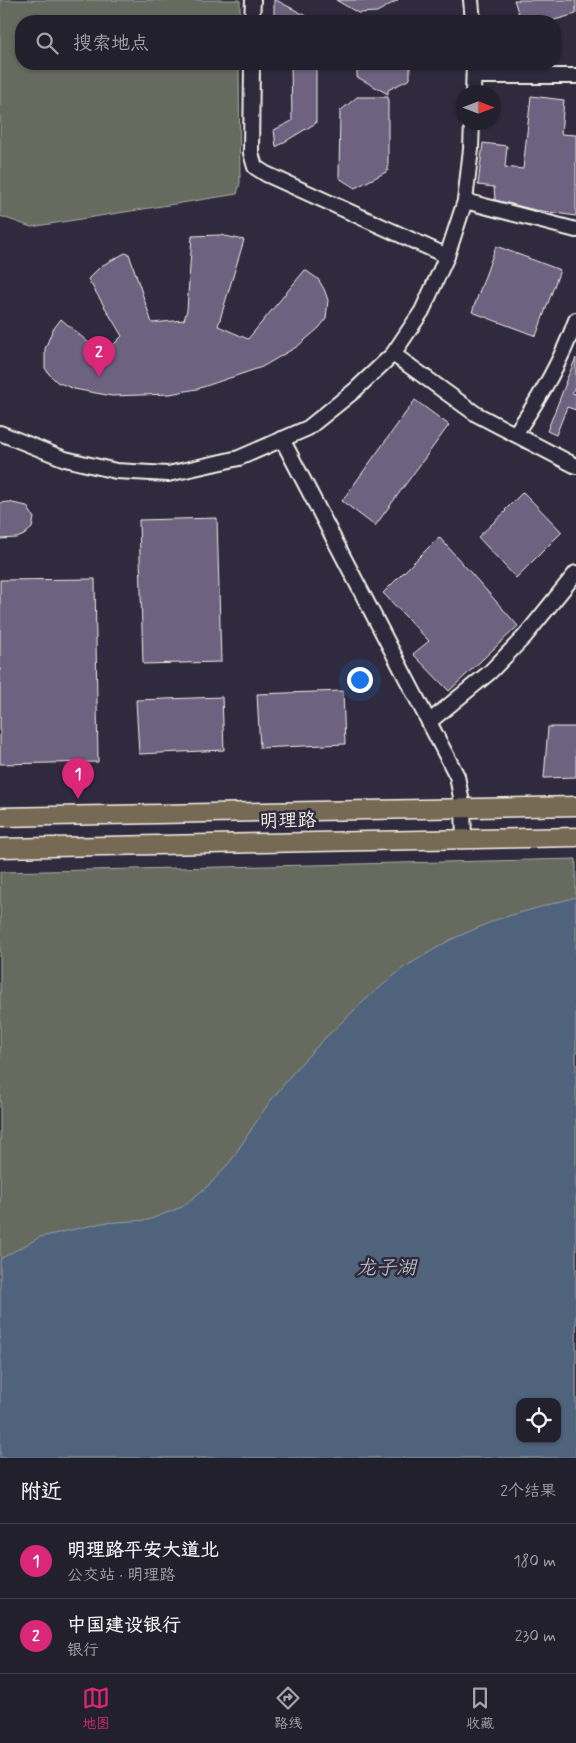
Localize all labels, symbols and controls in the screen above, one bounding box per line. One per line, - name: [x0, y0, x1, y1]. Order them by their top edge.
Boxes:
- search box: [15, 15, 561, 70]
- icon: search: [33, 29, 61, 57]
- text: 搜索地点: [73, 31, 149, 56]
- north arrow: [456, 85, 501, 130]
- pin: 2: [83, 336, 115, 377]
- your location: [347, 667, 373, 693]
- pin: 1: [62, 758, 94, 799]
- street label: 明理路: [259, 808, 317, 834]
- water label: 龙子湖: [356, 1255, 418, 1282]
- map controls: [516, 1398, 561, 1443]
- button: locate: [516, 1398, 561, 1443]
- text: 附近: [20, 1478, 62, 1506]
- text: 2个结果: [500, 1481, 556, 1502]
- text: 明理路平安大道北: [67, 1538, 219, 1563]
- text: 1: [32, 1551, 40, 1572]
- text: 180 m: [513, 1551, 556, 1572]
- text: 公交站 · 明理路: [67, 1565, 175, 1586]
- text: 中国建设银行: [67, 1613, 181, 1638]
- text: 2: [32, 1626, 40, 1647]
- text: 230 m: [515, 1626, 556, 1647]
- text: 银行: [67, 1640, 99, 1661]
- tab: 地图: [82, 1684, 110, 1733]
- tab: 路线: [274, 1684, 302, 1733]
- tab: 收藏: [466, 1684, 494, 1733]

